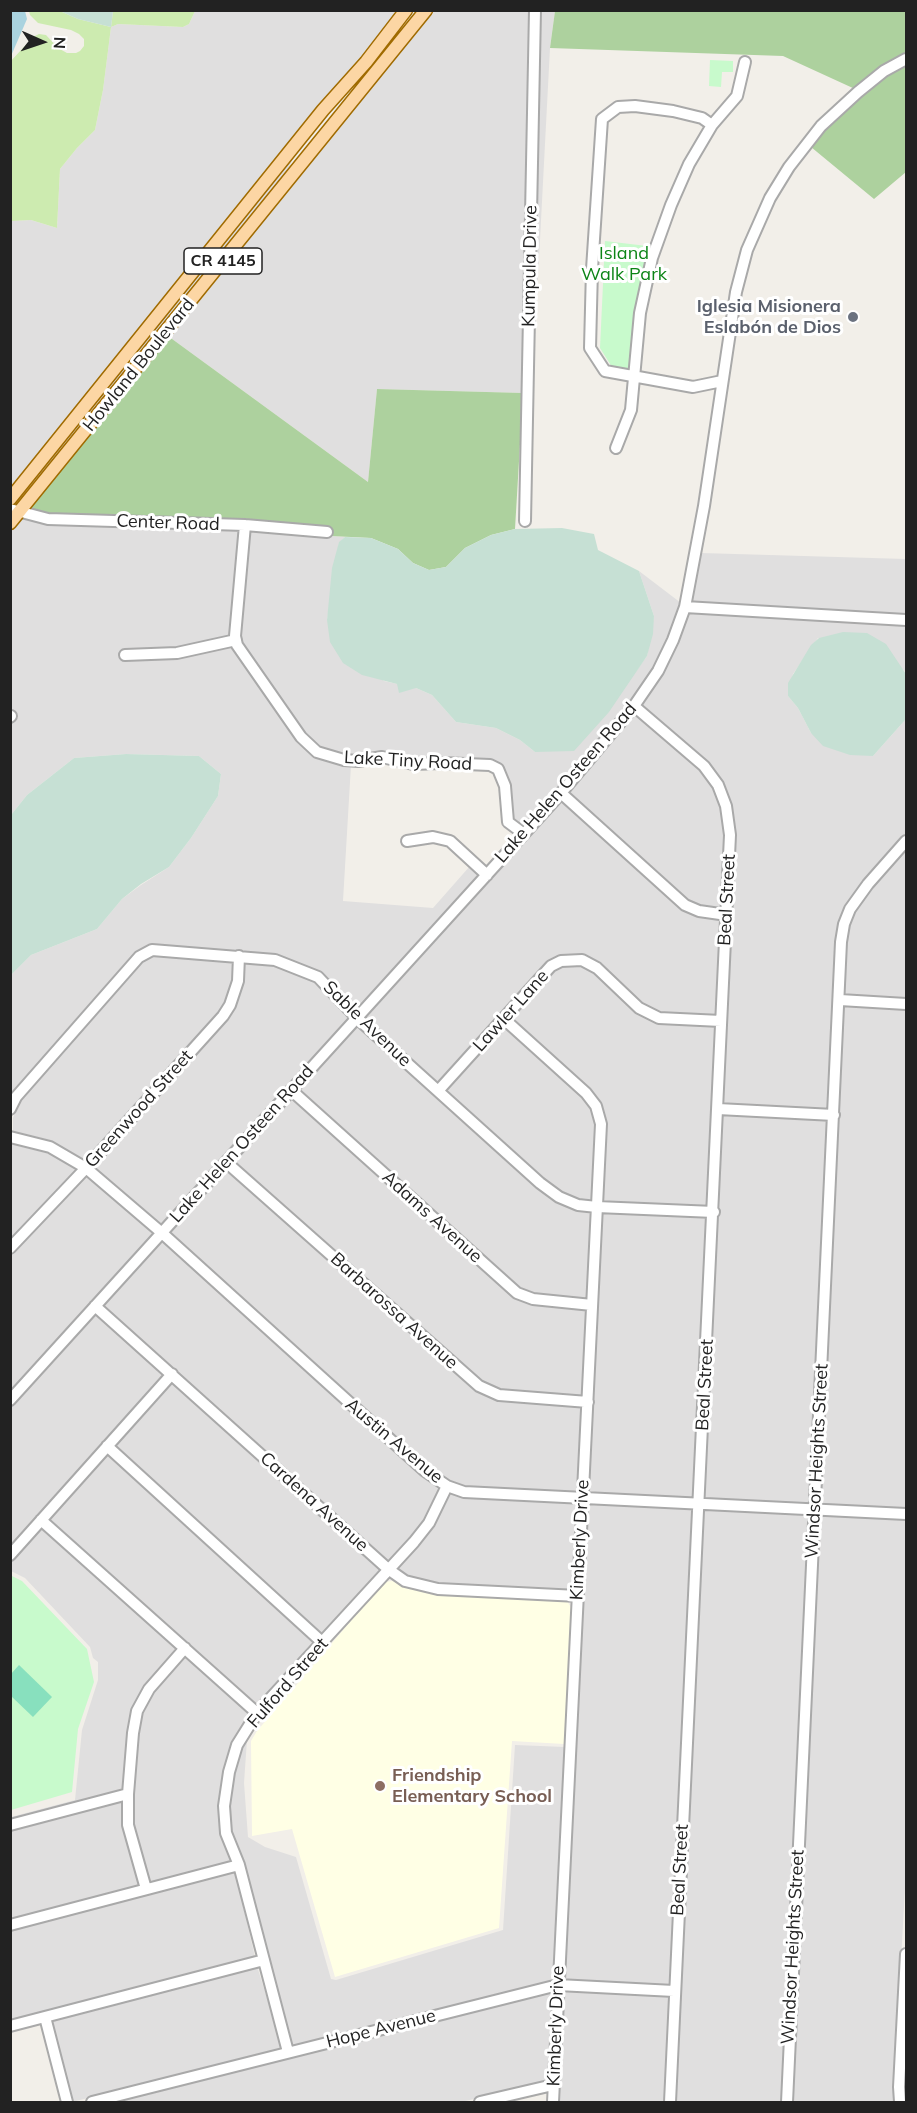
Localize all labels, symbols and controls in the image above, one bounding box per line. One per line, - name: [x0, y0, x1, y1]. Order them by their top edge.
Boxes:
- north arrow: [12, 12, 72, 72]
- text: N: [50, 36, 70, 50]
- street label: Kumpula Drive: [518, 205, 542, 327]
- park label: Island Walk Park: [581, 243, 667, 286]
- road number: CR 4145: [184, 248, 262, 274]
- street label: Howland Boulevard: [79, 294, 199, 436]
- place label: Iglesia Misionera Eslabón de Dios: [697, 296, 841, 338]
- marker: Iglesia Misionera Eslabón de Dios: [846, 310, 860, 324]
- street label: Center Road: [116, 510, 220, 536]
- street label: Lake Helen Osteen Road: [491, 699, 641, 867]
- street label: Lake Tiny Road: [343, 747, 473, 775]
- street label: Beal Street: [714, 854, 740, 946]
- street label: Lawler Lane: [469, 966, 553, 1056]
- street label: Sable Avenue: [318, 977, 416, 1071]
- street label: Greenwood Street: [80, 1046, 198, 1172]
- street label: Lake Helen Osteen Road: [165, 1061, 319, 1227]
- street label: Adams Avenue: [378, 1167, 486, 1267]
- street label: Barbarossa Avenue: [326, 1248, 462, 1374]
- street label: Beal Street: [692, 1339, 718, 1431]
- street label: Windsor Heights Street: [801, 1363, 833, 1559]
- street label: Austin Avenue: [341, 1394, 447, 1488]
- street label: Cardena Avenue: [255, 1448, 373, 1556]
- street label: Kimberly Drive: [566, 1479, 594, 1601]
- street label: Fulford Street: [243, 1634, 333, 1732]
- place label: Friendship Elementary School: [392, 1765, 552, 1808]
- marker: Friendship Elementary School: [373, 1779, 387, 1793]
- street label: Beal Street: [667, 1824, 693, 1916]
- street label: Windsor Heights Street: [777, 1849, 809, 2045]
- street label: Kimberly Drive: [543, 1965, 569, 2087]
- street label: Hope Avenue: [324, 2005, 438, 2053]

